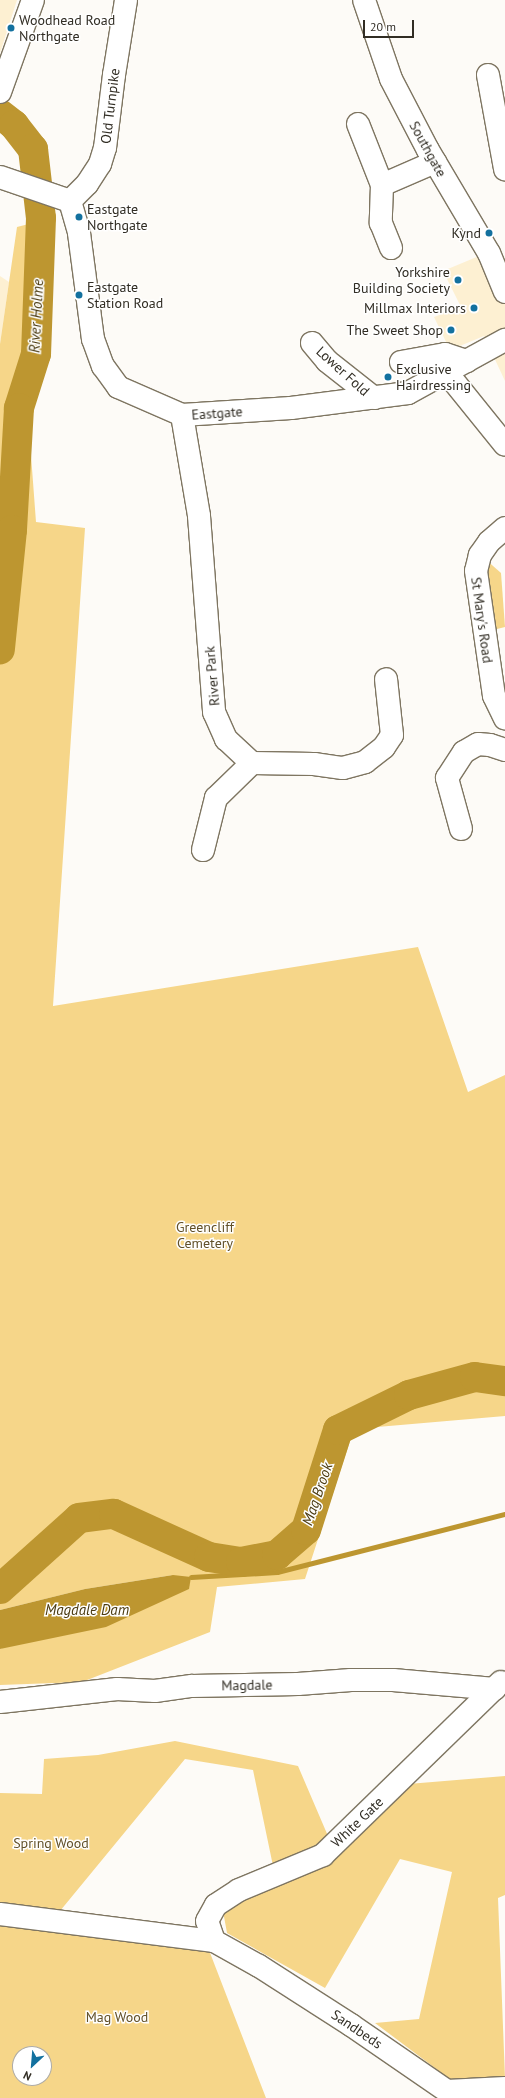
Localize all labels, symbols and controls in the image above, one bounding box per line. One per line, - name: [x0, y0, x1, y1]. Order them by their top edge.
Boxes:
- place label: Woodhead Road Northgate: [19, 12, 115, 44]
- scale bar: [365, 12, 416, 38]
- text: 20 m: [370, 19, 396, 34]
- marker: Woodhead Road Northgate: [6, 23, 16, 33]
- street label: Old Turnpike: [97, 67, 123, 145]
- street label: Southgate: [406, 118, 450, 180]
- place label: Eastgate Northgate: [87, 201, 148, 234]
- marker: Eastgate Northgate: [74, 212, 84, 222]
- place label: Kynd: [452, 225, 481, 241]
- marker: Kynd: [484, 228, 494, 238]
- place label: Yorkshire Building Society: [353, 264, 450, 296]
- marker: Yorkshire Building Society: [453, 275, 463, 285]
- water label: River Holme: [25, 279, 47, 353]
- place label: Eastgate Station Road: [87, 279, 163, 312]
- marker: Eastgate Station Road: [74, 290, 84, 300]
- place label: Millmax Interiors: [364, 300, 466, 316]
- marker: Millmax Interiors: [469, 303, 479, 313]
- place label: The Sweet Shop: [346, 322, 443, 338]
- marker: The Sweet Shop: [446, 325, 456, 335]
- street label: Lower Fold: [313, 343, 373, 399]
- place label: Exclusive Hairdressing: [396, 361, 471, 394]
- marker: Exclusive Hairdressing: [383, 372, 393, 382]
- street label: Eastgate: [191, 403, 243, 423]
- street label: St Mary's Road: [468, 576, 496, 664]
- street label: River Park: [201, 645, 223, 707]
- park label: Greencliff Cemetery: [176, 1219, 234, 1252]
- water label: Mag Brook: [298, 1460, 336, 1528]
- water label: Magdale Dam: [45, 1601, 129, 1619]
- street label: Magdale: [221, 1676, 273, 1694]
- street label: White Gate: [328, 1793, 386, 1851]
- park label: Spring Wood: [13, 1835, 89, 1851]
- street label: Sandbeds: [328, 2006, 386, 2052]
- park label: Mag Wood: [86, 2009, 148, 2025]
- north arrow: [12, 2046, 52, 2086]
- text: N: [21, 2068, 34, 2084]

